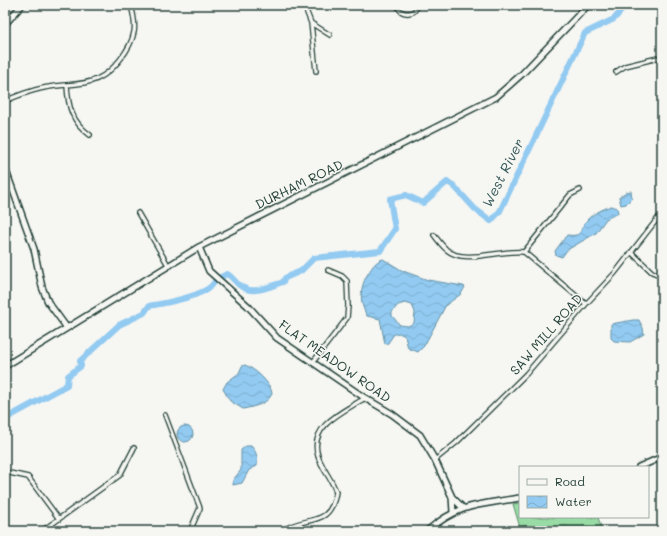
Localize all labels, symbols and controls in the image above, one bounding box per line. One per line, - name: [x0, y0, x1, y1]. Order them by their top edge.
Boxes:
- water label: West River: [477, 135, 528, 210]
- street label: DURHAM ROAD: [252, 155, 345, 212]
- street label: SAW MILL ROAD: [506, 289, 586, 378]
- street label: FLAT MEADOW ROAD: [276, 316, 395, 406]
- legend: [519, 466, 649, 518]
- text: Road: [555, 473, 585, 489]
- text: Water: [555, 493, 592, 509]

